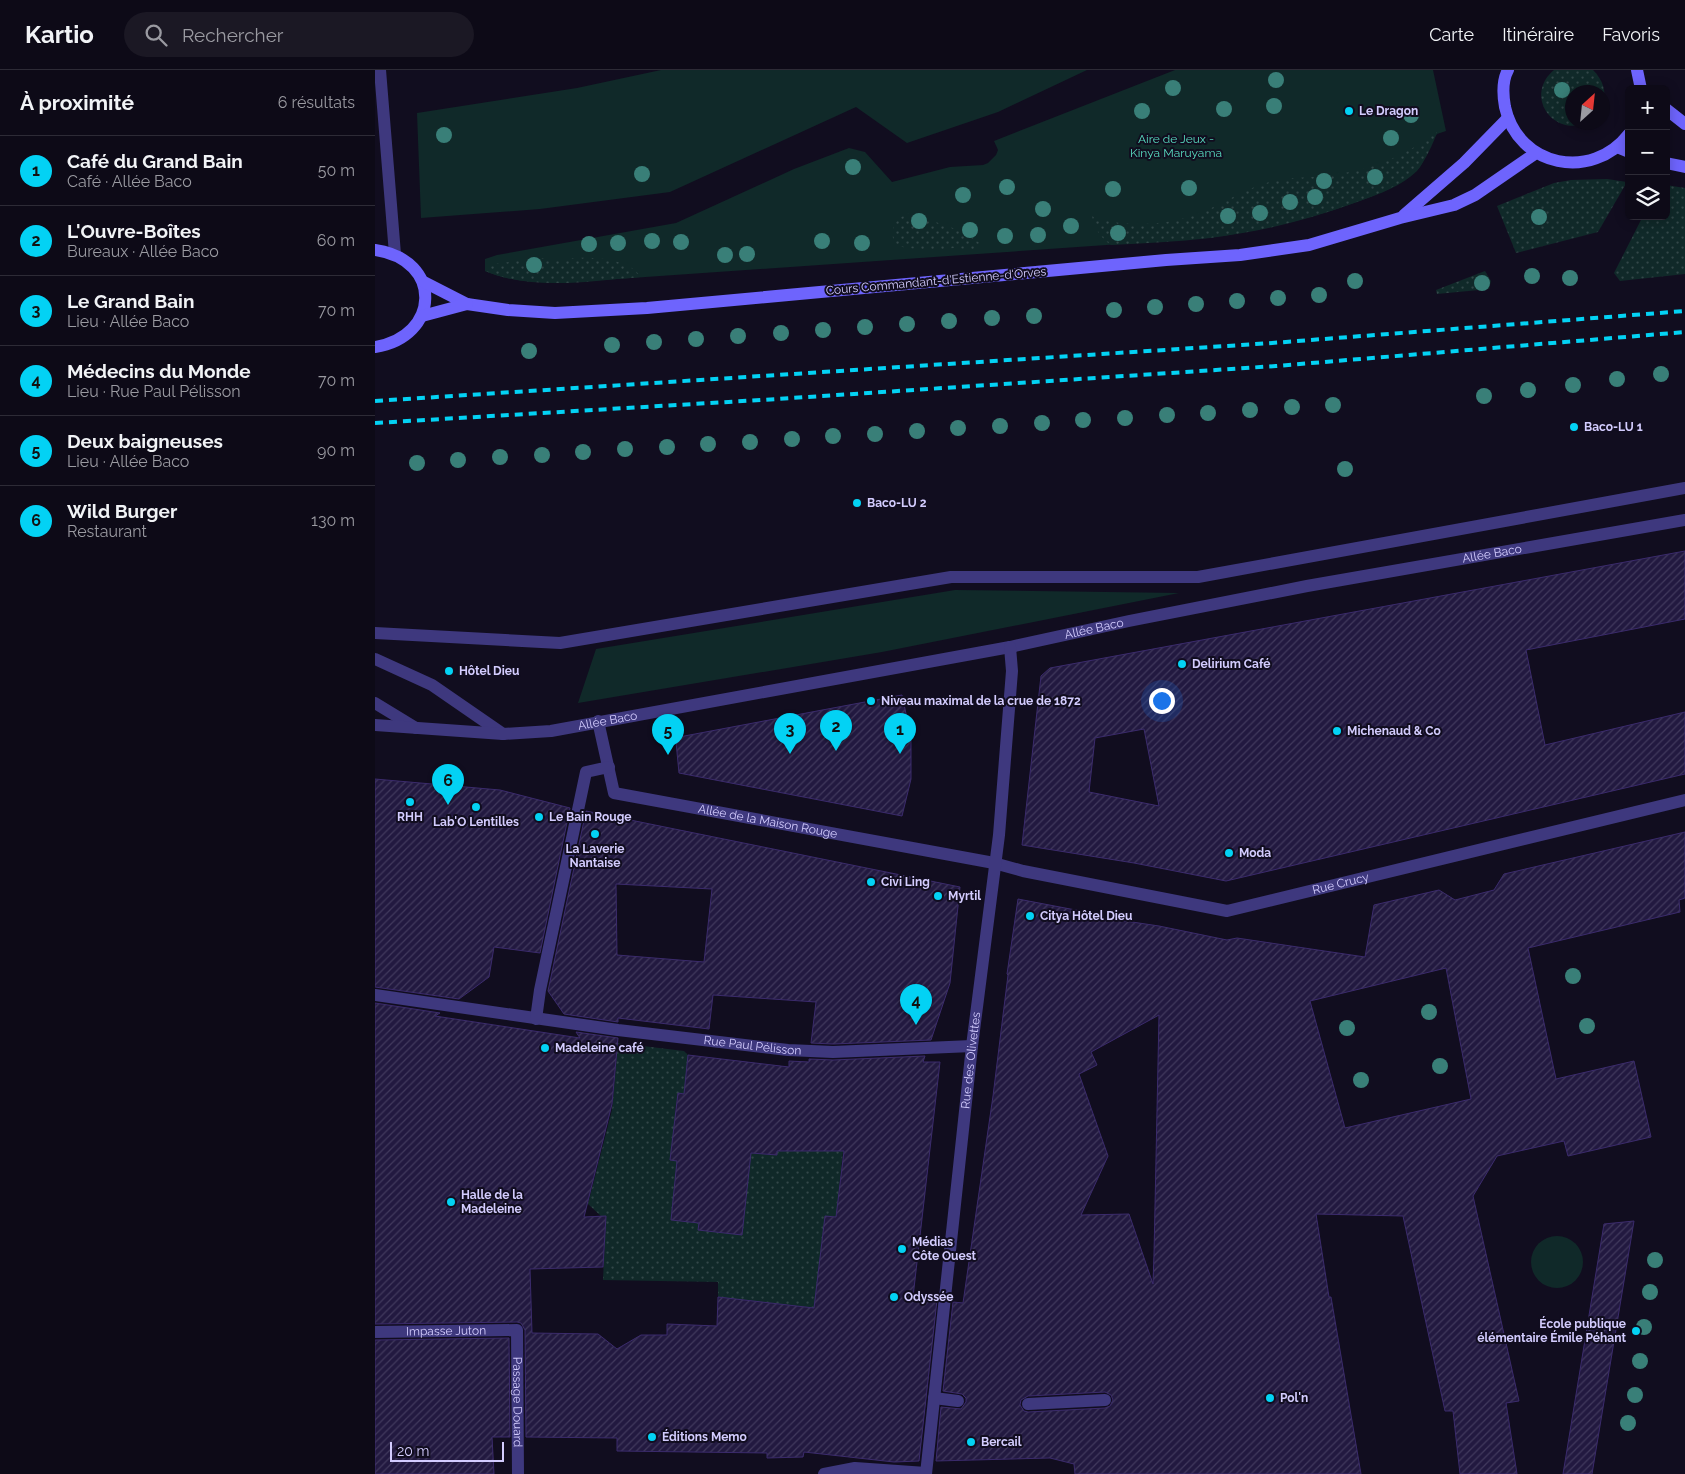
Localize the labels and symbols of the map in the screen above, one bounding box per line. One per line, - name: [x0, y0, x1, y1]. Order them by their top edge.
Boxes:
- north arrow: [1565, 85, 1610, 130]
- place label: Le Dragon: [1359, 104, 1418, 118]
- marker: Le Dragon: [1343, 105, 1355, 117]
- park label: Aire de Jeux - Kinya Maruyama: [1130, 132, 1222, 160]
- street label: Cours Commandant-d'Estienne-d'Orves: [825, 264, 1047, 298]
- place label: Baco-LU 1: [1584, 420, 1643, 434]
- marker: Baco-LU 1: [1568, 421, 1580, 433]
- place label: Baco-LU 2: [867, 496, 927, 510]
- marker: Baco-LU 2: [851, 497, 863, 509]
- street label: Allée Baco: [1461, 542, 1523, 566]
- street label: Allée Baco: [1063, 615, 1125, 642]
- place label: Delirium Café: [1192, 657, 1270, 671]
- marker: Delirium Café: [1176, 658, 1188, 670]
- place label: Hôtel Dieu: [459, 664, 519, 678]
- marker: Hôtel Dieu: [443, 665, 455, 677]
- your location: [1149, 688, 1175, 714]
- place label: Niveau maximal de la crue de 1872: [881, 694, 1081, 708]
- marker: Niveau maximal de la crue de 1872: [865, 695, 877, 707]
- street label: Allée Baco: [577, 708, 638, 733]
- pin: 2: [820, 710, 852, 751]
- pin: 3: [774, 713, 806, 754]
- pin: 1: [884, 713, 916, 754]
- pin: 5: [652, 714, 684, 755]
- place label: Michenaud & Co: [1347, 724, 1441, 738]
- marker: Michenaud & Co: [1331, 725, 1343, 737]
- pin: 6: [432, 764, 464, 805]
- marker: RHH: [404, 796, 416, 808]
- marker: Lab'O Lentilles: [470, 801, 482, 813]
- street label: Allée de la Maison Rouge: [697, 802, 838, 841]
- place label: RHH: [397, 810, 423, 824]
- place label: Le Bain Rouge: [549, 810, 632, 824]
- marker: Le Bain Rouge: [533, 811, 545, 823]
- place label: Lab'O Lentilles: [433, 815, 519, 829]
- marker: La Laverie Nantaise: [589, 828, 601, 840]
- place label: La Laverie Nantaise: [566, 842, 624, 870]
- place label: Moda: [1239, 846, 1271, 860]
- marker: Moda: [1223, 847, 1235, 859]
- street label: Rue Crucy: [1311, 870, 1371, 897]
- place label: Civi Ling: [881, 875, 930, 889]
- marker: Civi Ling: [865, 876, 877, 888]
- place label: Myrtil: [948, 889, 981, 903]
- marker: Myrtil: [932, 890, 944, 902]
- place label: Citya Hôtel Dieu: [1040, 909, 1132, 923]
- marker: Citya Hôtel Dieu: [1024, 910, 1036, 922]
- pin: 4: [900, 984, 932, 1025]
- street label: Rue des Olivettes: [958, 1011, 983, 1109]
- street label: Rue Paul Pélisson: [703, 1033, 802, 1058]
- place label: Madeleine café: [555, 1041, 644, 1055]
- marker: Madeleine café: [539, 1042, 551, 1054]
- place label: Halle de la Madeleine: [461, 1188, 523, 1216]
- marker: Halle de la Madeleine: [445, 1196, 457, 1208]
- place label: Médias Côte Ouest: [912, 1235, 977, 1263]
- marker: Médias Côte Ouest: [896, 1243, 908, 1255]
- place label: Odyssée: [904, 1290, 953, 1304]
- marker: Odyssée: [888, 1291, 900, 1303]
- place label: École publique élémentaire Émile Péhant: [1477, 1316, 1626, 1345]
- street label: Impasse Juton: [406, 1323, 486, 1339]
- marker: École publique élémentaire Émile Péhant: [1630, 1325, 1642, 1337]
- street label: Passage Douard: [510, 1357, 525, 1447]
- place label: Pol'n: [1280, 1391, 1308, 1405]
- marker: Pol'n: [1264, 1392, 1276, 1404]
- place label: Éditions Memo: [662, 1429, 747, 1444]
- marker: Éditions Memo: [646, 1431, 658, 1443]
- place label: Bercail: [981, 1435, 1022, 1449]
- marker: Bercail: [965, 1436, 977, 1448]
- scale bar: [390, 1439, 504, 1462]

